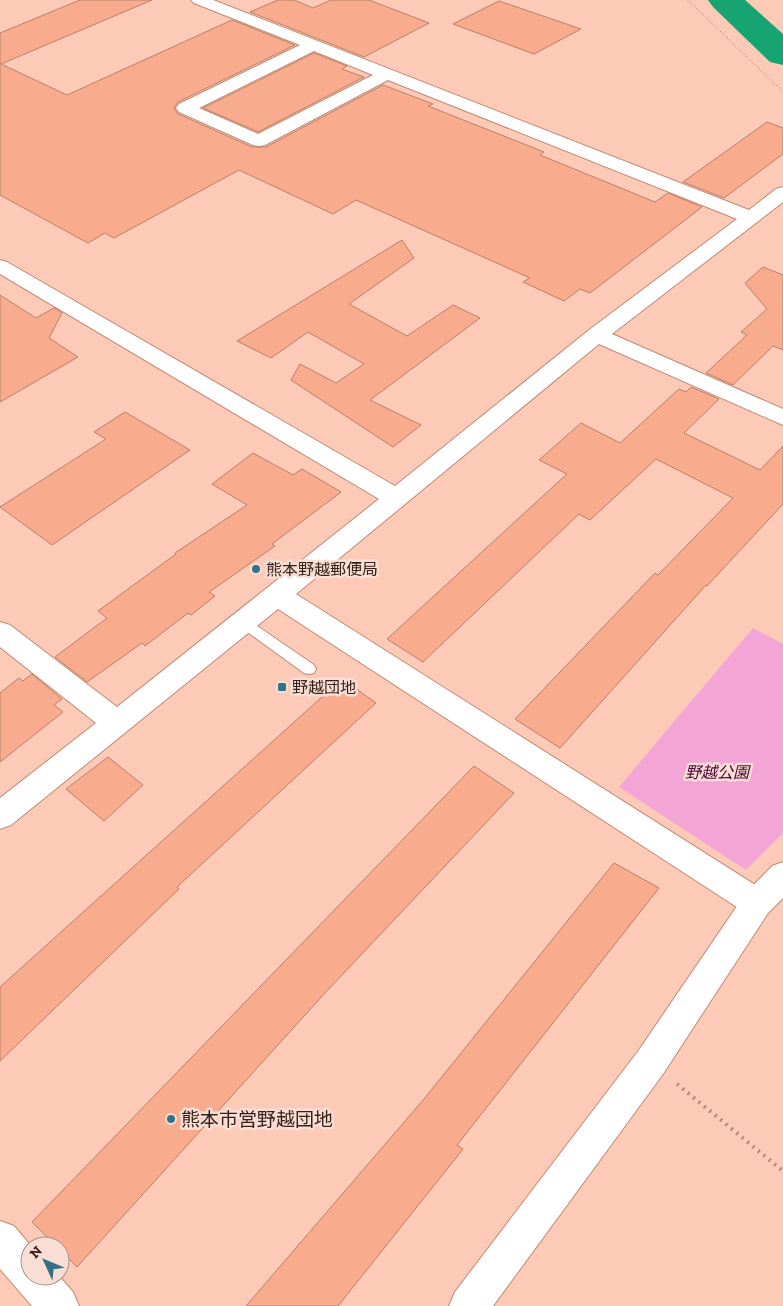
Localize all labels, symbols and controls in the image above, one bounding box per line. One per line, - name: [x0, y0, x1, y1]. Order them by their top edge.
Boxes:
- place label: 熊本野越郵便局: [266, 560, 378, 579]
- marker: 熊本野越郵便局: [250, 563, 262, 575]
- place label: 野越団地: [292, 678, 356, 697]
- marker: 野越団地: [276, 681, 288, 693]
- park label: 野越公園: [685, 763, 751, 782]
- place label: 熊本市営野越団地: [181, 1108, 333, 1131]
- marker: 熊本市営野越団地: [165, 1113, 177, 1125]
- north arrow: [20, 1236, 70, 1286]
- text: N: [26, 1242, 46, 1262]

